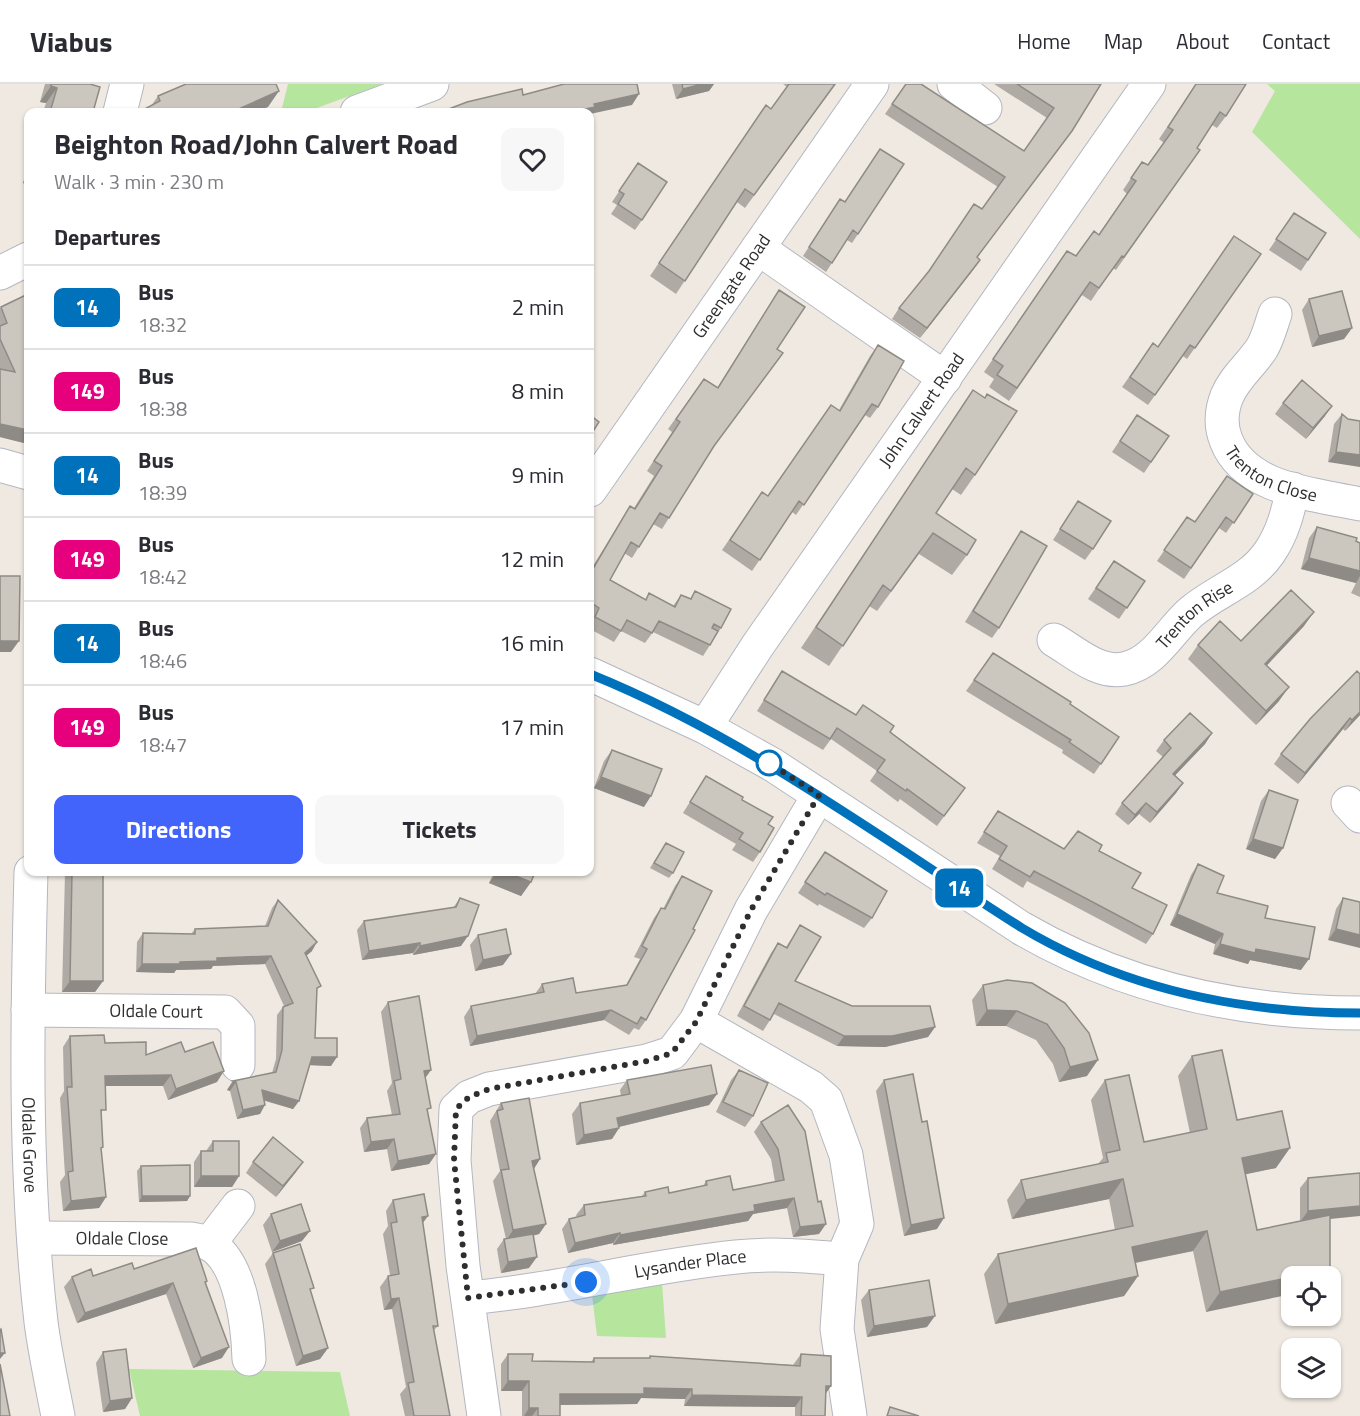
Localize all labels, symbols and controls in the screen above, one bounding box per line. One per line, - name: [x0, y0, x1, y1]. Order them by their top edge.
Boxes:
- text: Viabus: [30, 20, 112, 63]
- text: Home: [1017, 25, 1071, 57]
- text: Map: [1104, 25, 1143, 57]
- text: About: [1176, 25, 1229, 57]
- text: Contact: [1262, 25, 1330, 57]
- text: Beighton Road/John Calvert Road: [54, 122, 458, 165]
- button: heart: [501, 128, 564, 191]
- text: Walk · 3 min · 230 m: [54, 166, 224, 197]
- text: Departures: [54, 220, 161, 254]
- street label: Greengate Road: [685, 228, 777, 344]
- text: Bus: [138, 275, 174, 309]
- text: 2 min: [512, 290, 564, 324]
- text: 14: [75, 291, 99, 323]
- text: 18:32: [138, 309, 187, 340]
- street label: John Calvert Road: [872, 347, 971, 473]
- text: Bus: [138, 359, 174, 393]
- text: 8 min: [512, 374, 564, 408]
- text: 149: [69, 375, 105, 407]
- text: 18:38: [138, 393, 187, 424]
- street label: Trenton Close: [1218, 440, 1320, 508]
- text: Bus: [138, 443, 174, 477]
- text: 9 min: [512, 458, 564, 492]
- text: 14: [75, 459, 99, 491]
- text: 18:39: [138, 477, 187, 508]
- text: Bus: [138, 527, 174, 561]
- text: 12 min: [499, 542, 564, 576]
- text: 149: [69, 543, 105, 575]
- text: 18:42: [138, 561, 187, 592]
- street label: Trenton Rise: [1149, 574, 1238, 655]
- text: Bus: [138, 611, 174, 645]
- text: 16 min: [499, 626, 564, 660]
- text: 14: [75, 627, 99, 659]
- text: 18:46: [138, 645, 187, 676]
- text: Bus: [138, 695, 174, 729]
- text: 17 min: [499, 710, 564, 744]
- text: 149: [69, 711, 105, 743]
- text: 18:47: [138, 729, 187, 760]
- unlabelled marker: [756, 750, 782, 776]
- button: Directions: [54, 795, 303, 864]
- button: Tickets: [315, 795, 564, 864]
- line badge: 14: [932, 868, 986, 908]
- text: 14: [947, 872, 971, 904]
- street label: Oldale Court: [109, 997, 203, 1025]
- street label: Oldale Grove: [15, 1097, 45, 1193]
- street label: Oldale Close: [76, 1224, 168, 1252]
- street label: Lysander Place: [632, 1242, 747, 1285]
- map controls: [1281, 1266, 1341, 1398]
- button: locate: [1281, 1266, 1341, 1326]
- your location: [571, 1267, 601, 1297]
- button: layers: [1281, 1338, 1341, 1398]

